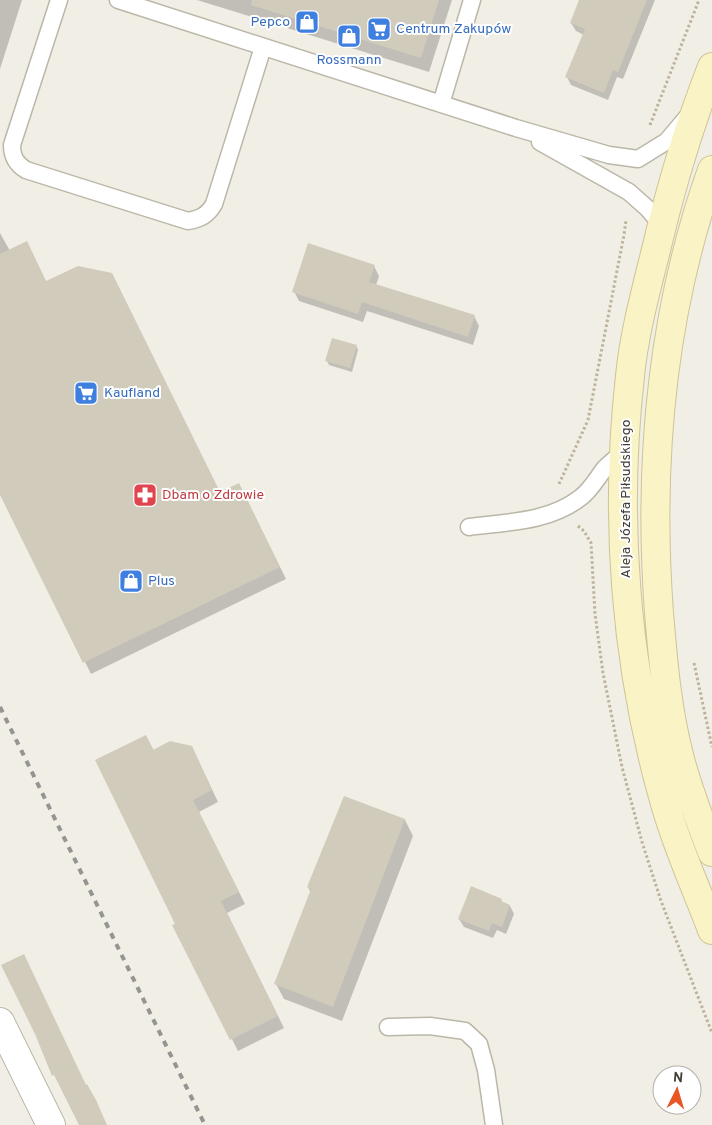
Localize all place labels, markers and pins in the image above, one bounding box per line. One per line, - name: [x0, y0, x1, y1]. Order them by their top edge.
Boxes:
- shop icon: Pepco: [294, 9, 320, 35]
- place label: Pepco: [250, 14, 290, 31]
- supermarket icon: Centrum Zakupów: [366, 16, 392, 42]
- place label: Centrum Zakupów: [396, 21, 511, 38]
- shop icon: Rossmann: [336, 23, 362, 49]
- place label: Rossmann: [316, 52, 382, 69]
- supermarket icon: Kaufland: [73, 380, 99, 406]
- place label: Kaufland: [104, 385, 160, 402]
- pharmacy icon: Dbam o Zdrowie: [132, 482, 158, 508]
- place label: Dbam o Zdrowie: [162, 487, 264, 504]
- shop icon: Plus: [118, 568, 144, 594]
- place label: Plus: [148, 573, 175, 590]

